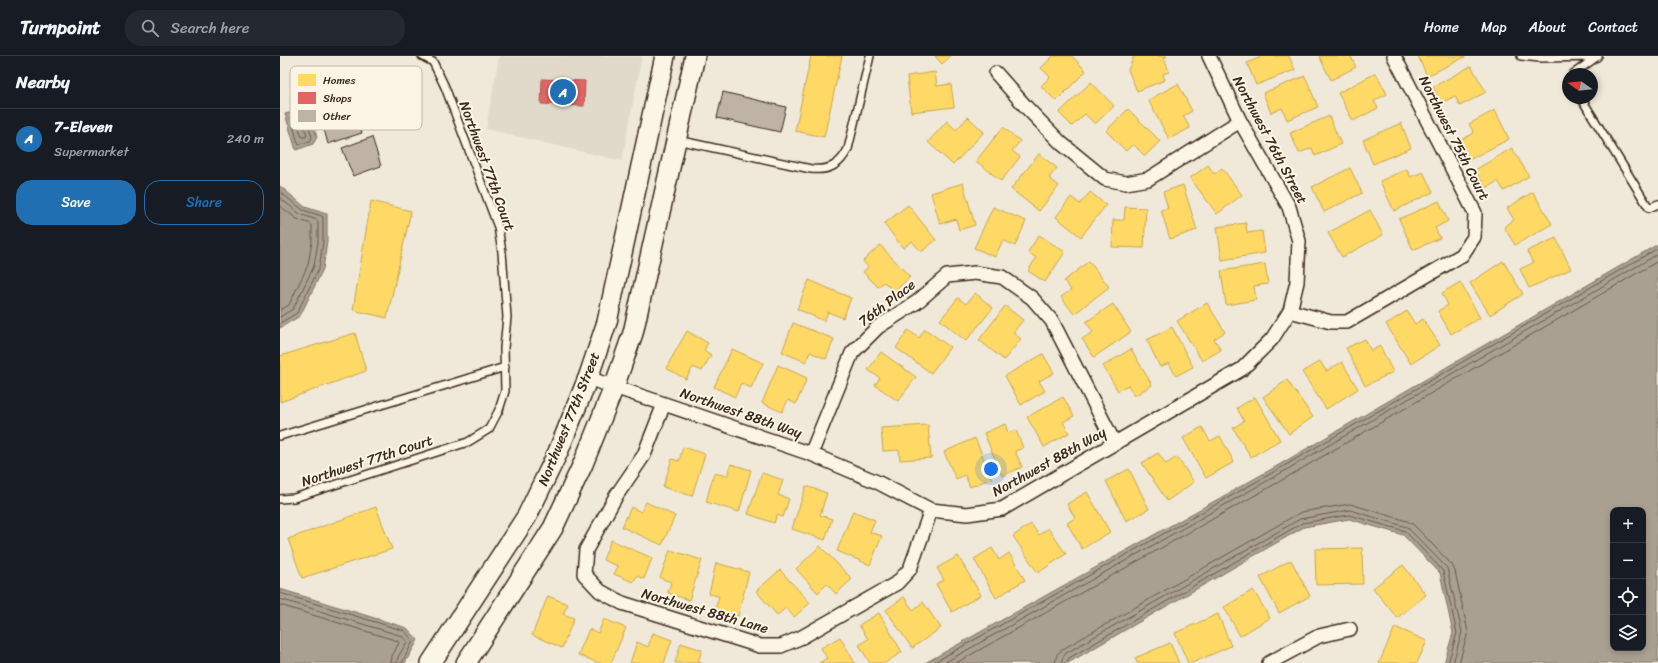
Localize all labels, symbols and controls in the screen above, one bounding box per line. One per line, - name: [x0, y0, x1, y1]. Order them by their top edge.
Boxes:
- search box: [125, 10, 405, 46]
- text: Turnpoint: [20, 11, 101, 44]
- text: Search here: [171, 15, 250, 41]
- text: Home: [1424, 15, 1459, 40]
- text: Map: [1481, 15, 1507, 40]
- text: About: [1529, 15, 1566, 40]
- text: Contact: [1588, 15, 1638, 40]
- icon: search: [139, 17, 161, 39]
- legend: [290, 66, 422, 130]
- text: Nearby: [16, 67, 70, 97]
- north arrow: [1562, 68, 1598, 104]
- text: Homes: [323, 71, 356, 90]
- street label: Northwest 76th Street: [1226, 71, 1314, 209]
- street label: Northwest 75th Court: [1412, 71, 1496, 205]
- pin: A: [550, 77, 576, 107]
- text: Shops: [323, 89, 352, 108]
- street label: Northwest 77th Court: [452, 97, 522, 235]
- text: Other: [323, 107, 351, 126]
- text: 7-Eleven: [54, 114, 113, 140]
- text: A: [25, 127, 33, 150]
- text: 240 m: [227, 127, 264, 150]
- text: Supermarket: [54, 140, 129, 163]
- button: Save: [16, 180, 136, 225]
- button: Share: [144, 180, 264, 225]
- street label: 76th Place: [853, 273, 921, 333]
- street label: Northwest 77th Street: [531, 348, 607, 490]
- street label: Northwest 88th Way: [677, 380, 806, 446]
- street label: Northwest 88th Way: [987, 420, 1112, 504]
- street label: Northwest 77th Court: [298, 428, 436, 494]
- your location: [981, 459, 1001, 479]
- map controls: [1610, 507, 1646, 651]
- button: +: [1610, 507, 1646, 543]
- button: −: [1610, 543, 1646, 579]
- button: locate: [1610, 579, 1646, 615]
- street label: Northwest 88th Lane: [639, 581, 771, 641]
- button: layers: [1610, 615, 1646, 651]

